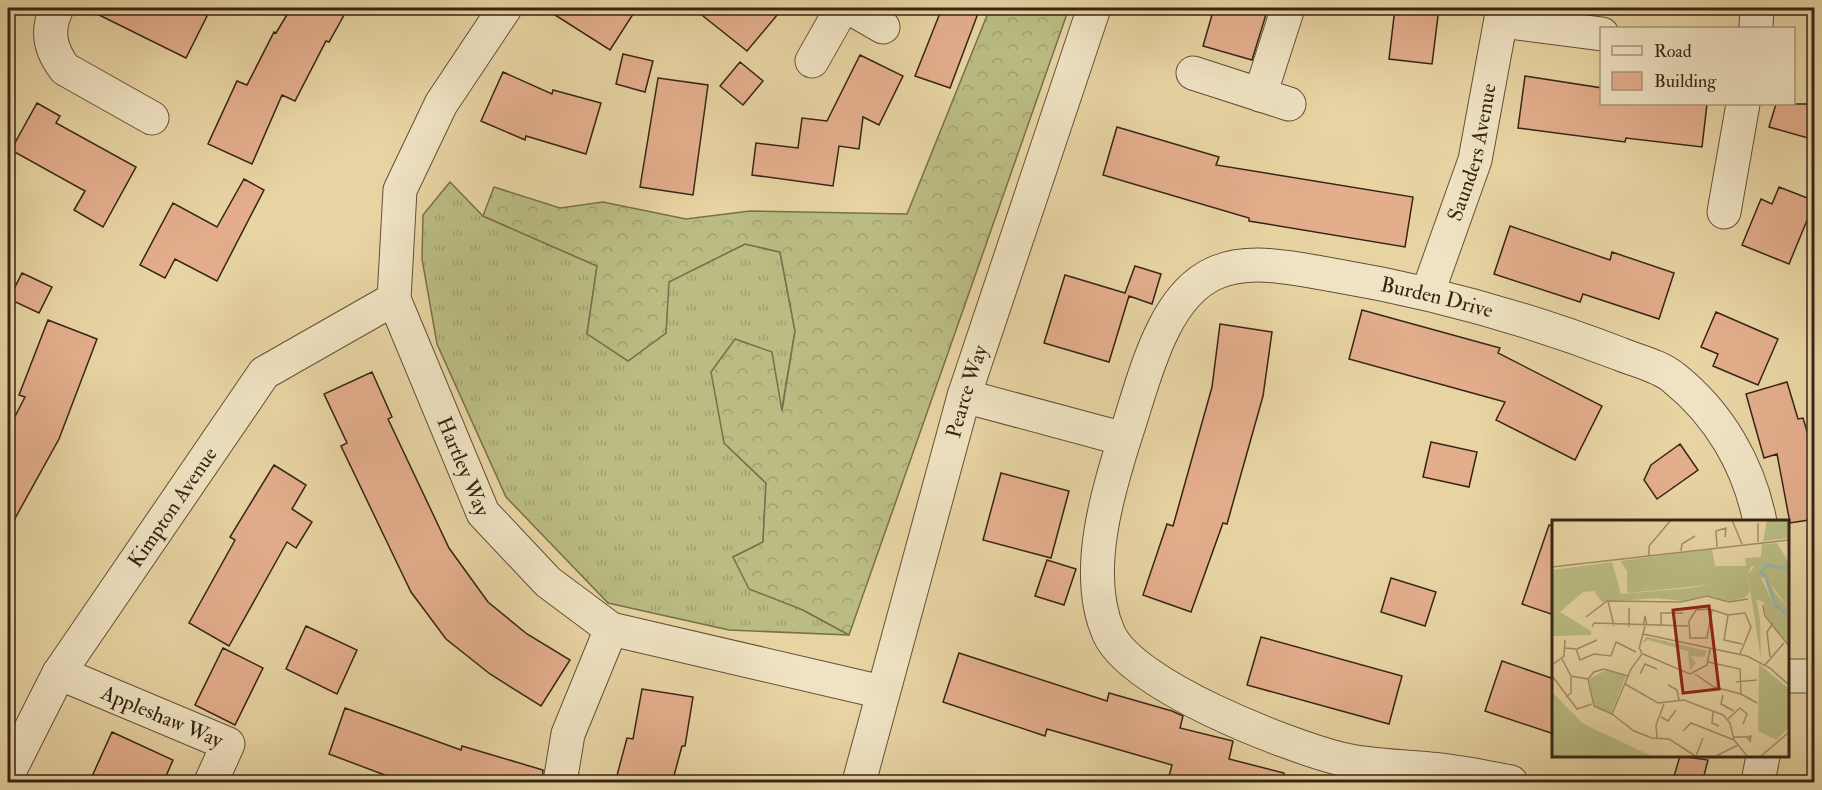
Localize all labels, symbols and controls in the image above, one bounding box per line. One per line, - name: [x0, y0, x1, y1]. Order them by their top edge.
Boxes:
- legend: [1600, 27, 1795, 105]
- text: Road: [1654, 40, 1692, 63]
- text: Building: [1654, 70, 1717, 93]
- street label: Saunders Avenue: [1441, 81, 1503, 225]
- street label: Burden Drive: [1378, 271, 1496, 325]
- street label: Pearce Way: [940, 341, 994, 441]
- street label: Hartley Way: [430, 413, 496, 521]
- street label: Kimpton Avenue: [122, 442, 224, 573]
- inset map: [1552, 520, 1789, 757]
- street label: Appleshaw Way: [96, 679, 228, 755]

